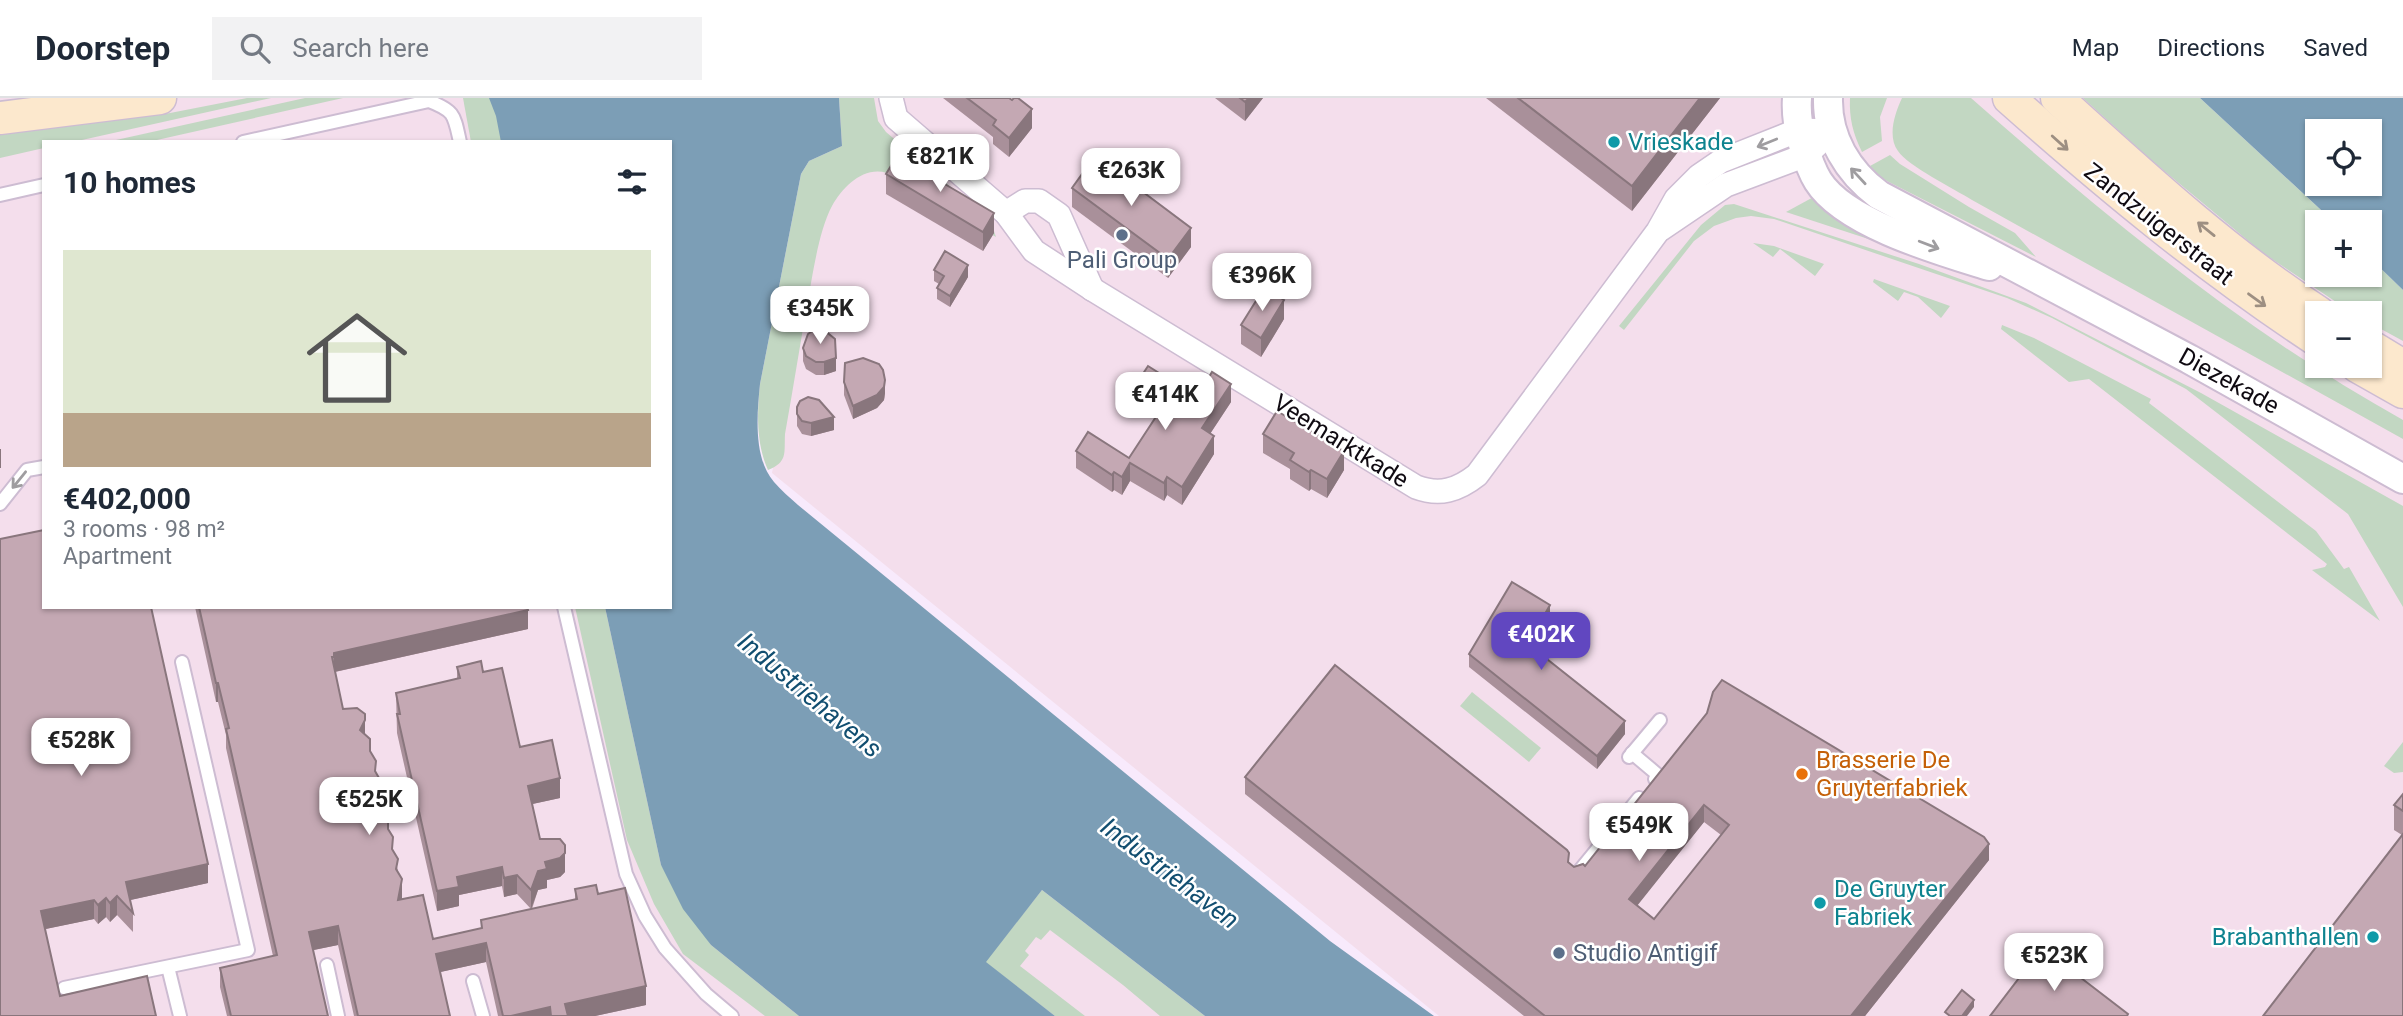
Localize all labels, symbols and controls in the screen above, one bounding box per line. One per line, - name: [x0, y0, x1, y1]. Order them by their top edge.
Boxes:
- search box: [212, 17, 702, 80]
- text: Doorstep: [35, 29, 170, 68]
- icon: search: [236, 29, 274, 67]
- text: Search here: [292, 33, 429, 63]
- text: Map: [2072, 34, 2119, 62]
- text: Directions: [2157, 34, 2265, 62]
- text: Saved: [2303, 34, 2368, 62]
- map controls: [2305, 119, 2382, 378]
- button: locate: [2305, 119, 2382, 196]
- place label: Vrieskade: [1628, 128, 1734, 156]
- pin: €821K: [891, 134, 989, 194]
- marker: Vrieskade: [1606, 134, 1622, 150]
- one-way arrow: [2050, 135, 2068, 151]
- one-way arrow: [1756, 137, 1778, 150]
- text: €821K: [906, 143, 974, 170]
- pin: €263K: [1082, 148, 1180, 208]
- text: €263K: [1097, 157, 1165, 184]
- street label: Zandzuigerstraat: [2079, 157, 2239, 291]
- icon: filters: [613, 163, 651, 201]
- text: 10 homes: [63, 165, 196, 200]
- one-way arrow: [1849, 168, 1866, 185]
- button: +: [2305, 210, 2382, 287]
- one-way arrow: [2197, 221, 2215, 236]
- marker: Pali Group: [1114, 227, 1130, 243]
- one-way arrow: [1917, 240, 1939, 253]
- place label: Pali Group: [1067, 246, 1177, 274]
- pin: €396K: [1213, 254, 1311, 313]
- text: €396K: [1228, 262, 1296, 289]
- pin: €345K: [771, 286, 869, 346]
- one-way arrow: [2247, 293, 2266, 307]
- icon: home: [294, 295, 420, 421]
- text: €345K: [786, 295, 854, 322]
- button: −: [2305, 301, 2382, 378]
- street label: Diezekade: [2174, 342, 2284, 420]
- pin: €414K: [1116, 372, 1214, 432]
- text: €414K: [1131, 381, 1199, 408]
- street label: Veemarktkade: [1268, 388, 1414, 494]
- one-way arrow: [11, 471, 27, 489]
- text: €402,000: [63, 481, 191, 516]
- text: 3 rooms · 98 m²: [63, 516, 225, 543]
- text: Apartment: [63, 543, 172, 570]
- pin: €402K: [1492, 612, 1590, 672]
- text: €402K: [1507, 621, 1575, 648]
- water label: Industriehavens: [732, 626, 888, 764]
- pin: €528K: [32, 718, 130, 778]
- text: €528K: [47, 727, 115, 754]
- place label: Brasserie De Gruyterfabriek: [1816, 746, 1969, 802]
- marker: Brasserie De Gruyterfabriek: [1794, 766, 1810, 782]
- pin: €525K: [320, 778, 418, 837]
- text: €525K: [335, 786, 403, 813]
- pin: €549K: [1590, 804, 1688, 863]
- water label: Industriehaven: [1095, 811, 1245, 935]
- text: €549K: [1605, 812, 1673, 839]
- place label: De Gruyter Fabriek: [1834, 875, 1946, 931]
- marker: De Gruyter Fabriek: [1812, 895, 1828, 911]
- place label: Brabanthallen: [2212, 923, 2359, 951]
- marker: Brabanthallen: [2365, 929, 2381, 945]
- pin: €523K: [2005, 934, 2103, 993]
- place label: Studio Antigif: [1573, 939, 1718, 967]
- text: €523K: [2020, 942, 2088, 969]
- marker: Studio Antigif: [1551, 945, 1567, 961]

